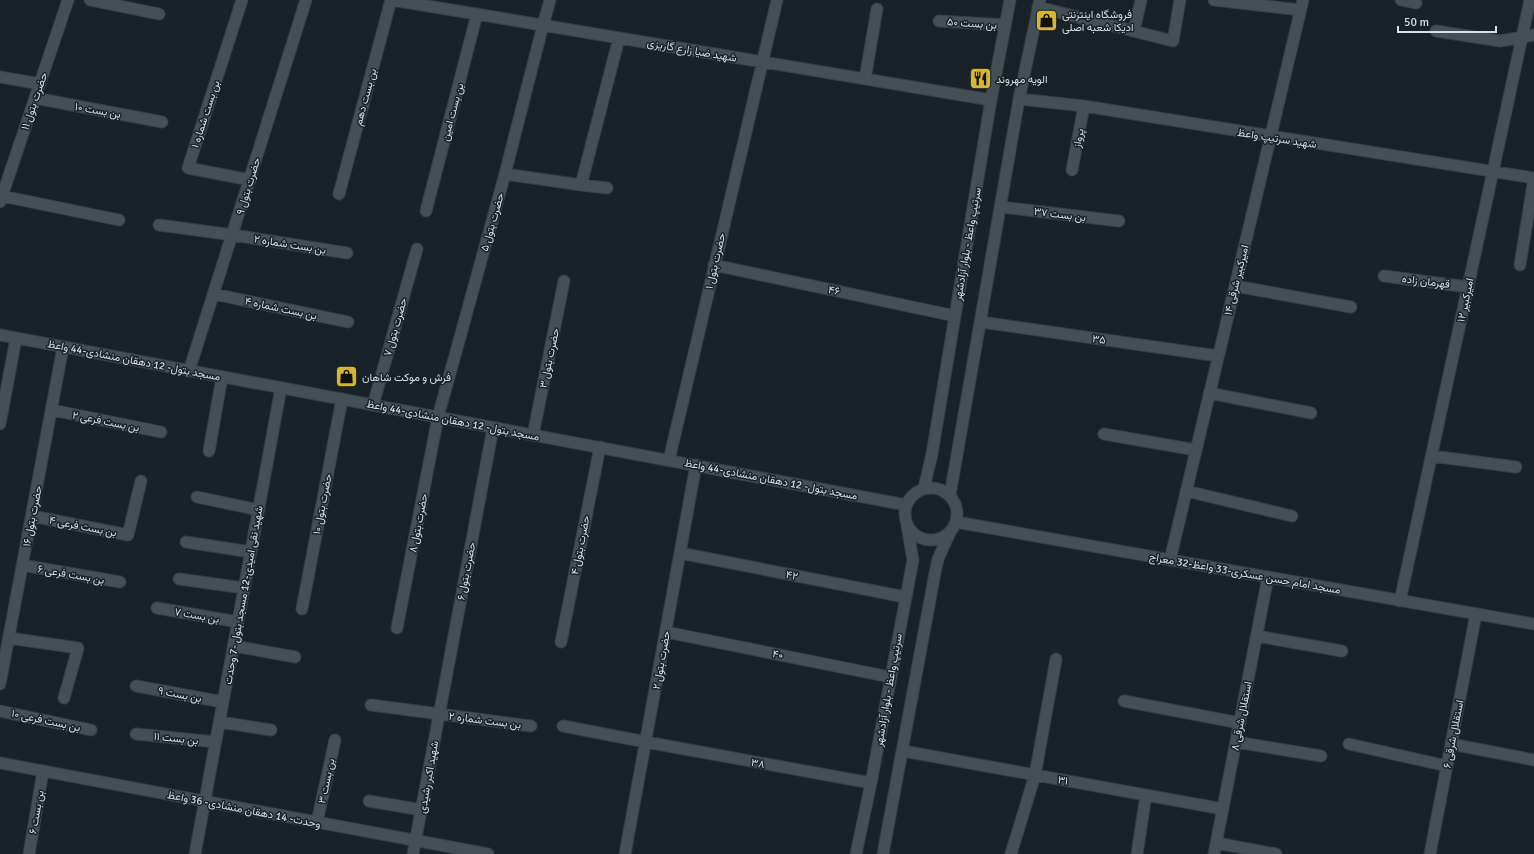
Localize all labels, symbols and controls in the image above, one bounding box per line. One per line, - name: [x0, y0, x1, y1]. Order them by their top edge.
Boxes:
- shop icon: فروشگاه اینترنتی ادیکا شعبه اصلی: [1033, 7, 1059, 33]
- place label: فروشگاه اینترنتی ادیکا شعبه اصلی: [1062, 8, 1133, 34]
- scale bar: [1398, 8, 1496, 34]
- street label: بن بست ۵۰: [947, 15, 997, 32]
- text: 50 m: [1404, 15, 1429, 30]
- street label: شهید ضیا زارع گاریزی: [646, 36, 738, 66]
- restaurant icon: الویه مهروند: [968, 66, 994, 92]
- street label: بن بست دهم: [352, 67, 380, 127]
- street label: حضرت بتول ۱۱: [19, 71, 50, 132]
- place label: الویه مهروند: [996, 73, 1047, 86]
- street label: بن بست شماره ۱: [188, 79, 223, 150]
- street label: بن بست امین: [439, 82, 466, 143]
- street label: بن بست ۱۰: [74, 100, 122, 121]
- street label: شهید سرتیپ واعظ: [1236, 126, 1318, 152]
- street label: پرواز: [1070, 127, 1088, 150]
- street label: حضرت بتول ۹: [234, 156, 263, 216]
- street label: سرتیپ واعظ - بلوار آزادشهر: [951, 186, 985, 303]
- street label: حضرت بتول ۵: [478, 191, 507, 253]
- street label: بن بست ۳۷: [1033, 205, 1087, 224]
- street label: بن بست شماره ۲: [253, 232, 327, 257]
- street label: حضرت بتول ۱: [703, 232, 728, 290]
- street label: ۱۴ امیرکبیر شرقی: [1221, 244, 1251, 317]
- street label: قهرمان زاده: [1401, 272, 1451, 291]
- street label: امیرکبیر ۱۲: [1454, 277, 1476, 323]
- street label: ۴۶: [827, 283, 841, 298]
- street label: بن بست شماره ۴: [244, 295, 318, 322]
- street label: حضرت بتول ۷: [381, 296, 410, 358]
- street label: حضرت بتول ۳: [537, 327, 562, 389]
- street label: ۳۵: [1091, 332, 1107, 347]
- street label: مسجد بتول- 12 دهقان منشادی-44 واعظ: [46, 337, 222, 384]
- shop icon: فرش و موکت شاهان: [333, 364, 359, 390]
- place label: فرش و موکت شاهان: [362, 371, 451, 384]
- street label: مسجد بتول- 12 دهقان منشادی-44 واعظ: [365, 397, 541, 444]
- street label: بن بست فرعی ۲: [71, 409, 141, 434]
- street label: مسجد بتول- 12 دهقان منشادی-44 واعظ: [683, 456, 859, 503]
- street label: حضرت بتول ۱۰: [310, 473, 335, 536]
- street label: حضرت بتول ۱۶: [20, 484, 45, 548]
- street label: حضرت بتول ۸: [406, 492, 431, 554]
- street label: شهید نقی امیدی-12 مسجد بتول -7 وحدت: [221, 504, 266, 685]
- street label: بن بست فرعی ۴: [48, 514, 118, 539]
- street label: حضرت بتول ۴: [568, 514, 593, 576]
- street label: حضرت بتول ۶: [454, 541, 479, 601]
- street label: مسجد امام حسن عسکری-33 واعظ-32 معراج: [1148, 550, 1342, 598]
- street label: بن بست فرعی ۶: [36, 562, 105, 587]
- street label: ۴۲: [785, 568, 799, 583]
- street label: بن بست ۷: [173, 605, 220, 626]
- street label: حضرت بتول ۲: [650, 630, 673, 691]
- street label: سرتیپ واعظ - بلوار آزادشهر: [872, 632, 906, 749]
- street label: ۴۰: [771, 647, 785, 662]
- street label: استقلال شرقی ۸: [1228, 680, 1255, 752]
- street label: بن بست ۹: [157, 684, 203, 705]
- street label: استقلال شرقی ۶: [1441, 699, 1466, 769]
- street label: بن بست فرعی ۱۰: [10, 707, 82, 734]
- street label: بن بست شماره ۲: [448, 710, 522, 731]
- street label: بن بست ۱۱: [153, 730, 199, 747]
- street label: شهید اکبر رشیدی: [416, 739, 441, 814]
- street label: ۳۸: [750, 756, 766, 771]
- street label: بن بست ۳: [315, 757, 338, 805]
- street label: ۳۱: [1057, 773, 1069, 788]
- street label: وحدت- 14 دهقان منشادی- 36 واعظ: [166, 788, 322, 831]
- street label: بن بست ۶: [26, 789, 47, 835]

